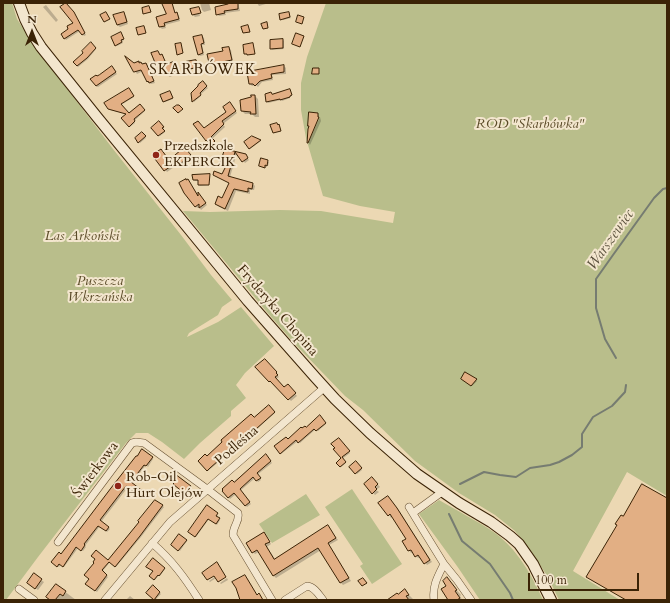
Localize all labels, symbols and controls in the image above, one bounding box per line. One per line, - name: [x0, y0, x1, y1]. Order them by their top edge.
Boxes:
- north arrow: [12, 12, 52, 52]
- text: N: [27, 12, 37, 27]
- district label: SKARBÓWEK: [149, 62, 257, 80]
- park label: ROD "Skarbówka": [476, 117, 584, 133]
- place label: Przedszkole EKPERCIK: [164, 139, 236, 172]
- marker: Przedszkole EKPERCIK: [151, 150, 161, 160]
- water label: Warszewiec: [584, 206, 638, 274]
- park label: Las Arkoński: [45, 229, 119, 245]
- street label: Fryderyka Chopina: [233, 262, 321, 360]
- park label: Puszcza Wkrzańska: [67, 274, 133, 306]
- street label: Podleśna: [212, 423, 262, 469]
- street label: Świerkowa: [69, 439, 123, 501]
- place label: Rob-Oil Hurt Olejów: [126, 470, 203, 502]
- marker: Rob-Oil Hurt Olejów: [113, 481, 123, 491]
- scale bar: [530, 565, 641, 591]
- text: 100 m: [535, 572, 567, 588]

